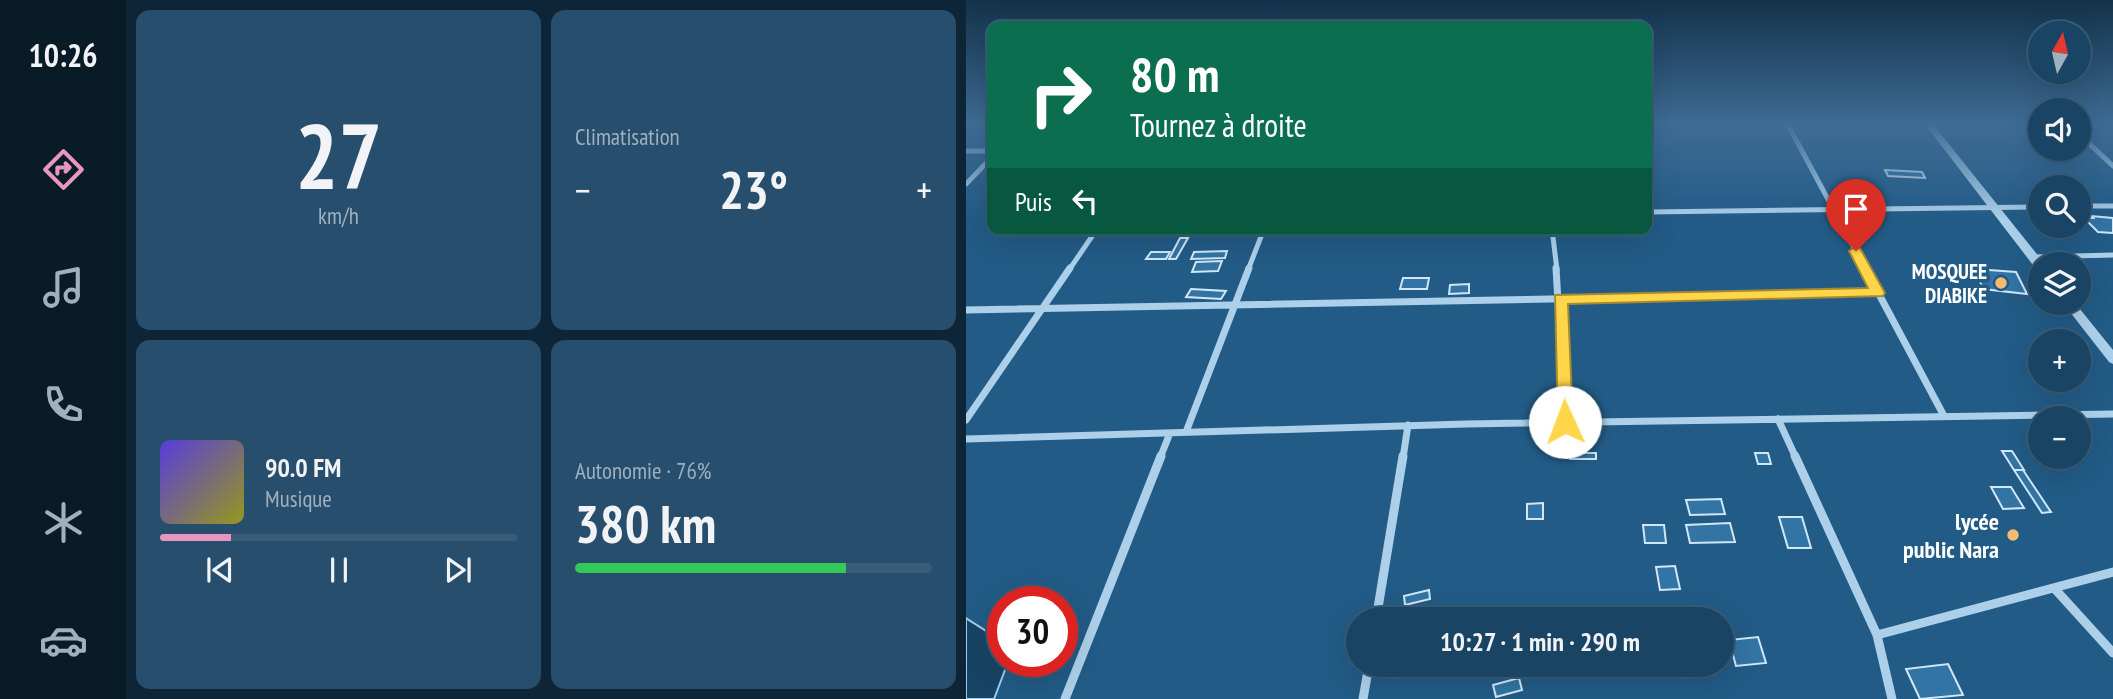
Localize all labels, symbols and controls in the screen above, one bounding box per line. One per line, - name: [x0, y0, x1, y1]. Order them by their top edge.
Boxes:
- north arrow: [2028, 21, 2091, 84]
- map controls: [2028, 21, 2091, 469]
- text: 10:26: [28, 34, 98, 76]
- text: 80 m: [1130, 42, 1219, 106]
- icon: right: [1015, 49, 1106, 140]
- text: 27: [295, 96, 382, 214]
- button: sound: [2028, 98, 2091, 161]
- text: Tournez à droite: [1130, 104, 1307, 146]
- text: Climatisation: [575, 122, 680, 151]
- icon: directions: [39, 145, 88, 194]
- text: 23°: [719, 156, 788, 223]
- text: −: [575, 165, 591, 214]
- text: +: [916, 165, 932, 214]
- button: search: [2028, 175, 2091, 238]
- pin: [1826, 179, 1886, 251]
- icon: left: [1066, 182, 1104, 220]
- text: Puis: [1015, 185, 1052, 218]
- icon: arrive: [1837, 190, 1875, 228]
- text: km/h: [318, 201, 359, 230]
- button: layers: [2028, 252, 2091, 315]
- place label: MOSQUEE DIABIKE: [1912, 258, 1987, 309]
- icon: music: [39, 263, 88, 312]
- marker: MOSQUEE DIABIKE: [1993, 275, 2009, 291]
- button: +: [2028, 329, 2091, 392]
- icon: phone: [39, 380, 88, 429]
- position arrow: [1528, 385, 1602, 459]
- button: −: [2028, 406, 2091, 469]
- text: 90.0 FM: [265, 451, 341, 484]
- text: Autonomie · 76%: [575, 456, 711, 485]
- text: Musique: [265, 484, 332, 513]
- text: 380 km: [575, 490, 716, 557]
- icon: climate: [39, 498, 88, 547]
- place label: lycée public Nara: [1903, 506, 1999, 565]
- marker: lycée public Nara: [2005, 527, 2021, 543]
- icon: previous: [201, 551, 239, 589]
- icon: pause: [320, 551, 358, 589]
- icon: next: [439, 551, 477, 589]
- speed limit sign: 30: [987, 586, 1078, 677]
- icon: car: [39, 616, 88, 665]
- text: 10:27 · 1 min · 290 m: [1440, 625, 1640, 658]

